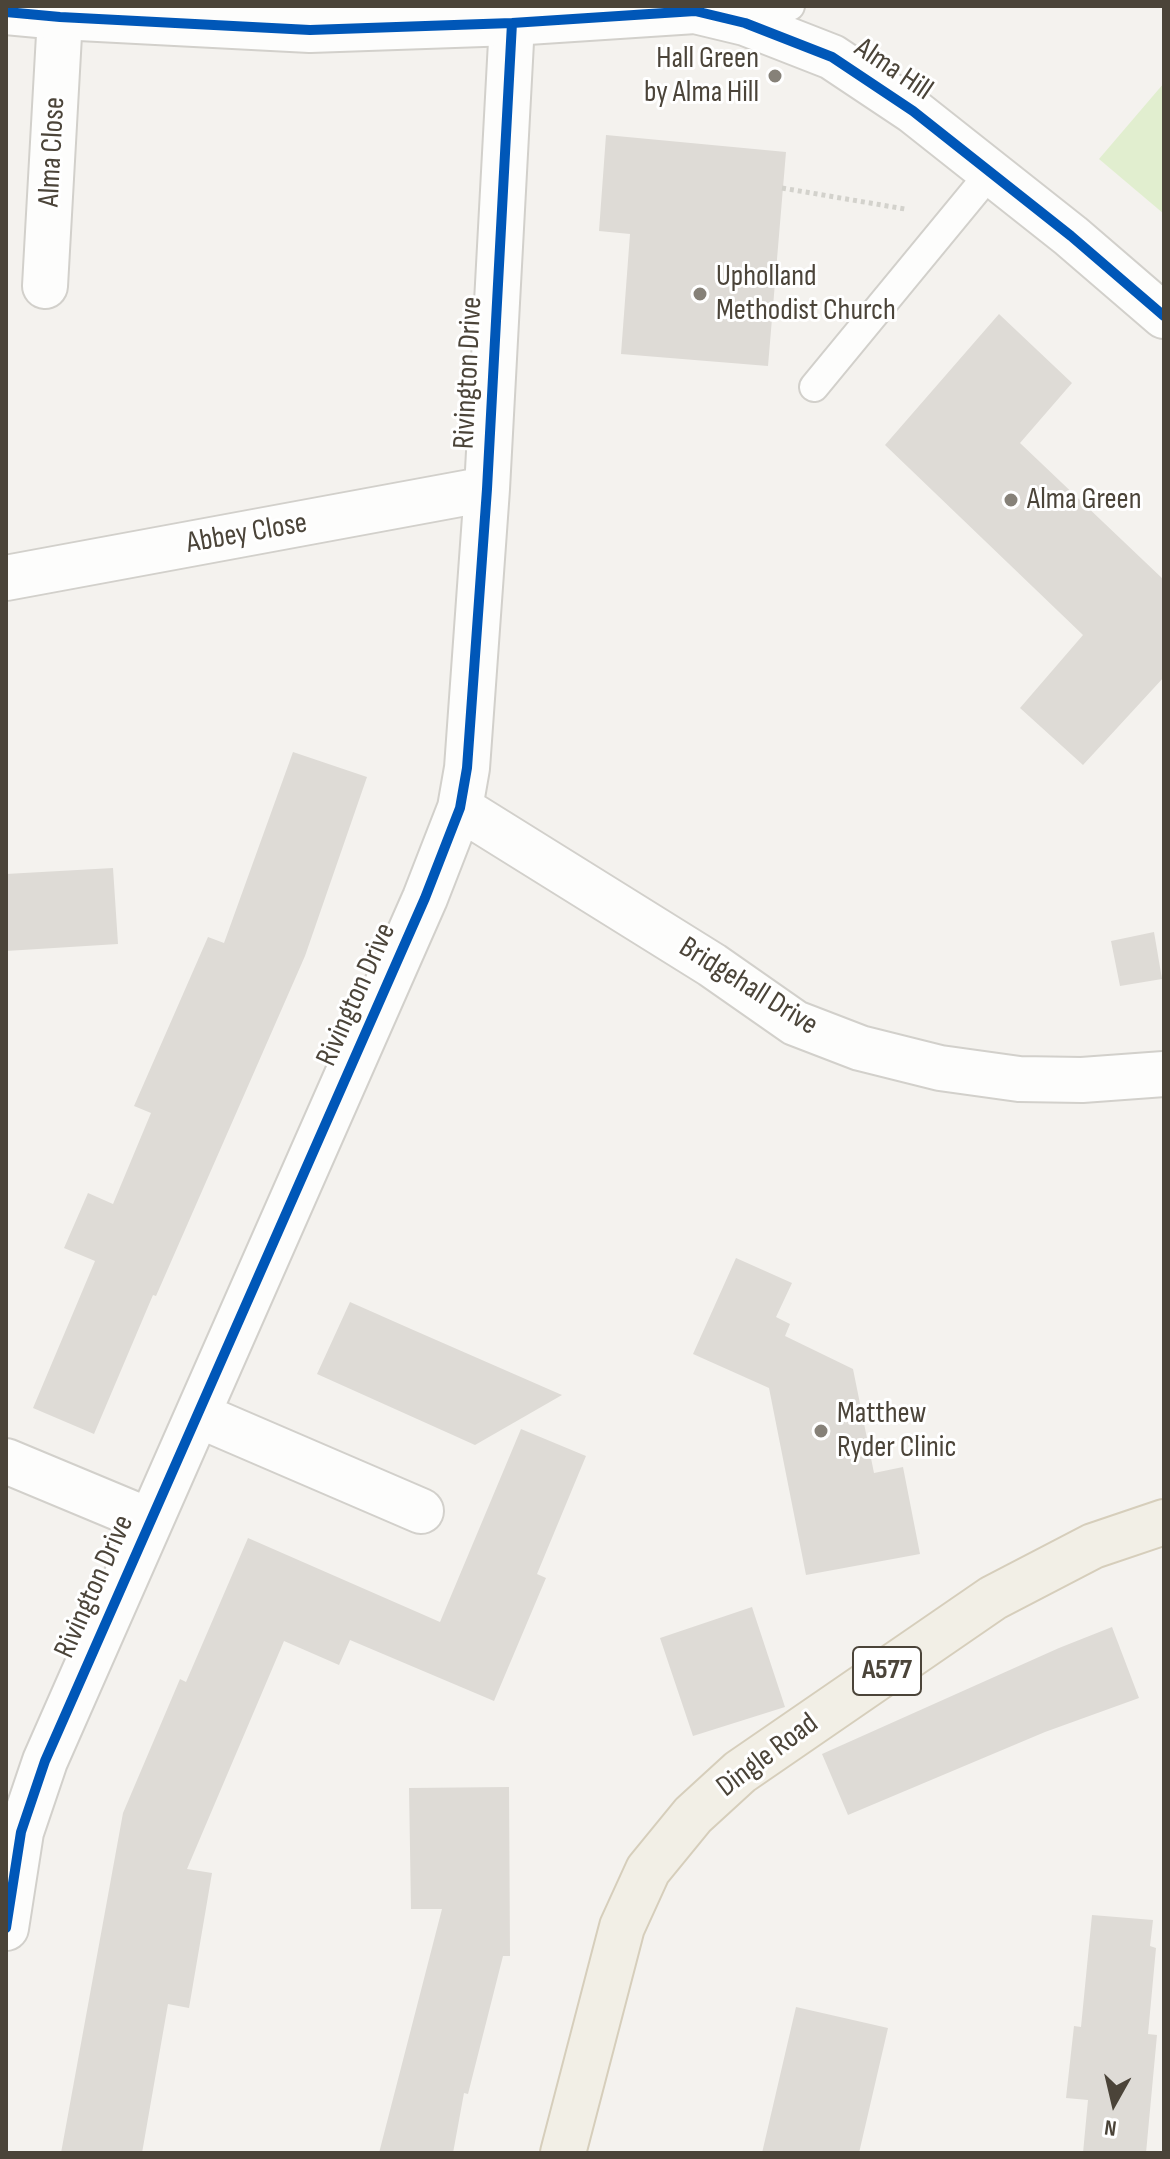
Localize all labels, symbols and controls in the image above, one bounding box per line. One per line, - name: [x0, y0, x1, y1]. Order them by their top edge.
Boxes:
- street label: Alma Hill: [847, 31, 939, 109]
- place label: Hall Green by Alma Hill: [644, 41, 759, 112]
- marker: Hall Green by Alma Hill: [766, 67, 784, 85]
- street label: Alma Close: [32, 96, 74, 208]
- place label: Upholland Methodist Church: [716, 259, 896, 330]
- marker: Upholland Methodist Church: [691, 285, 709, 303]
- street label: Rivington Drive: [447, 296, 491, 450]
- place label: Alma Green: [1027, 482, 1142, 518]
- marker: Alma Green: [1002, 491, 1020, 509]
- street label: Abbey Close: [184, 506, 310, 562]
- street label: Rivington Drive: [310, 918, 404, 1072]
- street label: Bridgehall Drive: [672, 930, 824, 1044]
- place label: Matthew Ryder Clinic: [837, 1396, 956, 1466]
- marker: Matthew Ryder Clinic: [812, 1422, 830, 1440]
- street label: Rivington Drive: [48, 1510, 142, 1664]
- road number: A577: [853, 1647, 921, 1695]
- street label: Dingle Road: [710, 1706, 826, 1806]
- north arrow: [1074, 2063, 1154, 2143]
- text: N: [1103, 2113, 1118, 2141]

